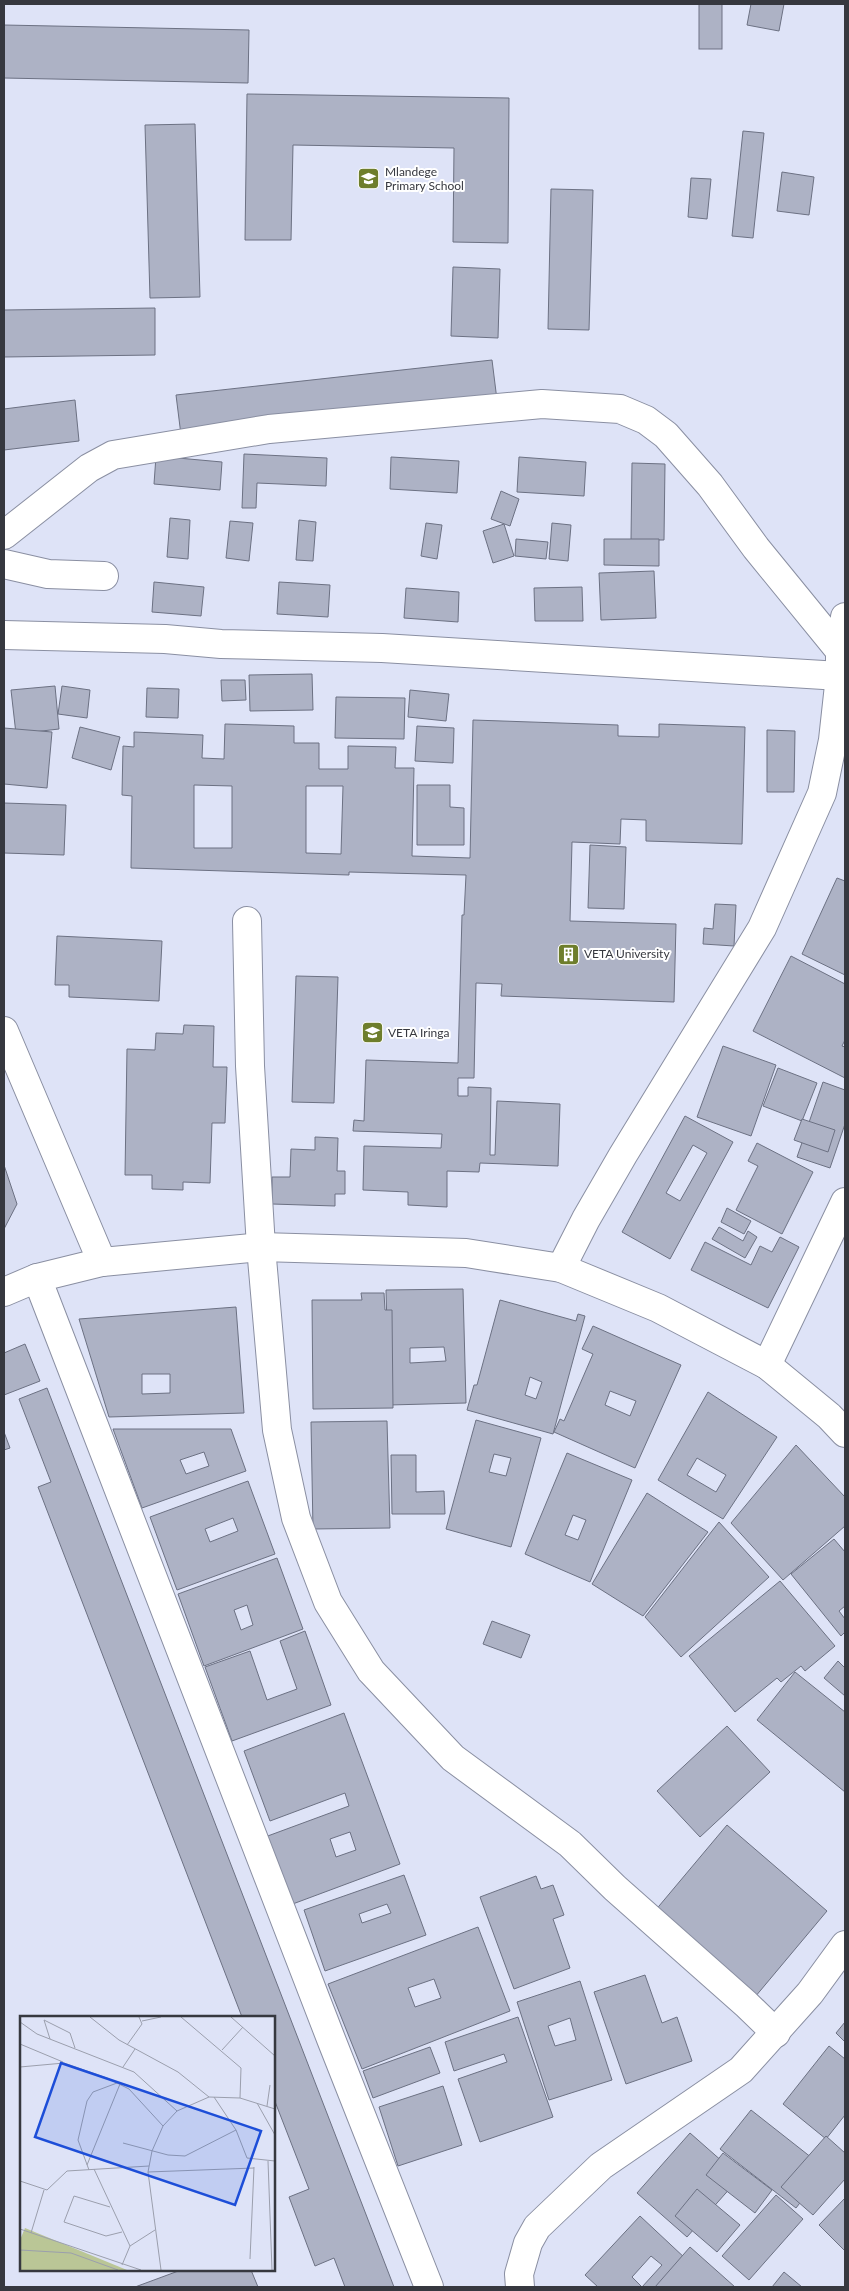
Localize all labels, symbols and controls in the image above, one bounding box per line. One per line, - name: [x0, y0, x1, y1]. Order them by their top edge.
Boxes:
- place label: Mlandege Primary School: [385, 164, 464, 193]
- school or university icon: Mlandege Primary School: [357, 167, 381, 191]
- building icon: VETA University: [556, 942, 580, 966]
- place label: VETA University: [584, 946, 670, 961]
- school or university icon: VETA Iringa: [360, 1021, 384, 1045]
- place label: VETA Iringa: [388, 1025, 450, 1040]
- inset map: [20, 2016, 275, 2271]

